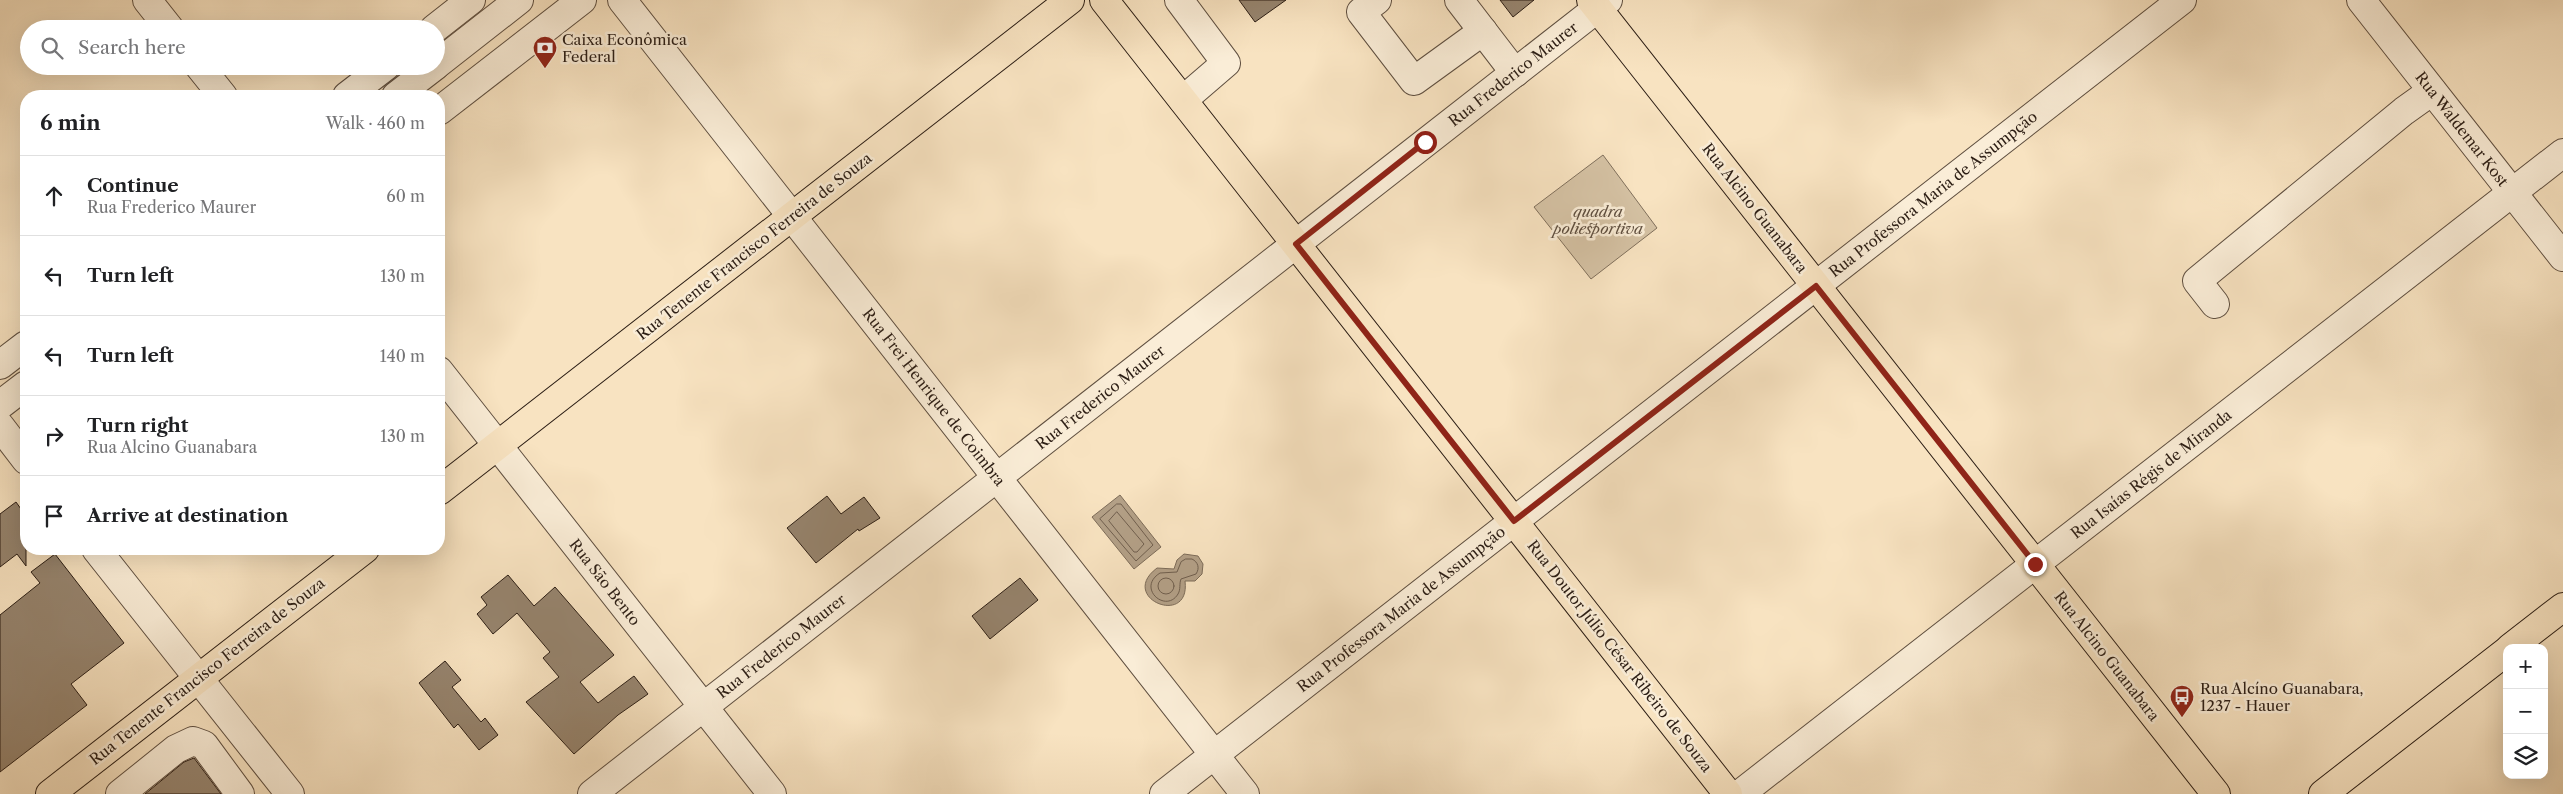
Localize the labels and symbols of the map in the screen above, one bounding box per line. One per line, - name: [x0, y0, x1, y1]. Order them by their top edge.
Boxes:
- street label: Rua Frederico Maurer: [1445, 17, 1582, 130]
- place label: Caixa Econômica Federal: [562, 30, 687, 66]
- bank icon: Caixa Econômica Federal: [532, 35, 558, 69]
- street label: Rua Waldemar Kost: [2411, 68, 2513, 191]
- street label: Rua Professora Maria de Assumpção: [1825, 107, 2041, 281]
- route start: [1414, 131, 1437, 154]
- street label: Rua Alcino Guanabara: [1698, 139, 1812, 277]
- street label: Rua Tenente Francisco Ferreira de Souza: [633, 148, 876, 344]
- park label: quadra poliesportiva: [1550, 202, 1643, 238]
- street label: Rua Frei Henrique de Coimbra: [859, 304, 1009, 490]
- street label: Rua Frederico Maurer: [1032, 340, 1169, 453]
- street label: Rua Isaías Régis de Miranda: [2067, 405, 2235, 543]
- street label: Rua Professora Maria de Assumpção: [1293, 522, 1509, 696]
- street label: Rua São Bento: [565, 535, 645, 629]
- street label: Rua Doutor Júlio César Ribeiro de Souza: [1523, 536, 1717, 776]
- route end: [2024, 553, 2047, 576]
- street label: Rua Tenente Francisco Ferreira de Souza: [86, 573, 329, 769]
- street label: Rua Alcino Guanabara: [2050, 587, 2164, 725]
- street label: Rua Frederico Maurer: [713, 589, 850, 702]
- place label: Rua Alcíno Guanabara, 1237 - Hauer: [2200, 679, 2364, 715]
- bus stop icon: Rua Alcíno Guanabara, 1237 - Hauer: [2169, 684, 2195, 718]

